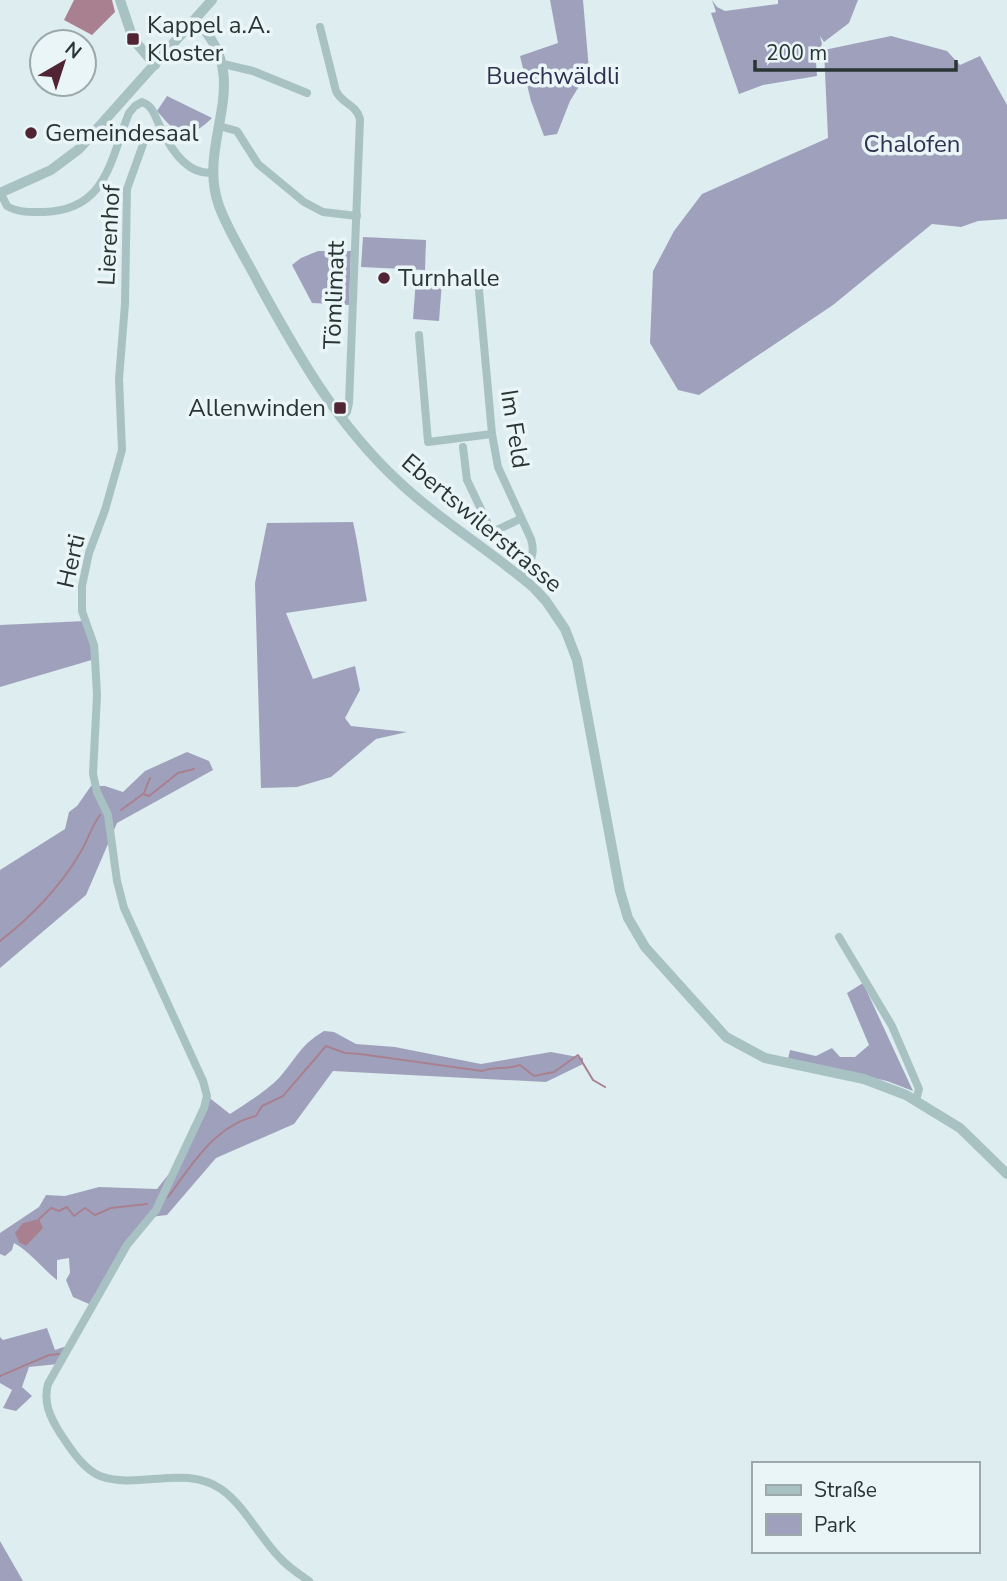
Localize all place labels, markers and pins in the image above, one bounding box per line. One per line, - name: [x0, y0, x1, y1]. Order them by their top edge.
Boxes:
- place label: Kappel a.A. Kloster: [147, 9, 271, 69]
- marker: Kappel a.A. Kloster: [125, 31, 141, 47]
- place label: Gemeindesaal: [45, 117, 199, 149]
- marker: Gemeindesaal: [23, 125, 39, 141]
- place label: Turnhalle: [398, 262, 500, 294]
- marker: Turnhalle: [376, 270, 392, 286]
- place label: Allenwinden: [188, 392, 326, 424]
- marker: Allenwinden: [332, 400, 348, 416]

